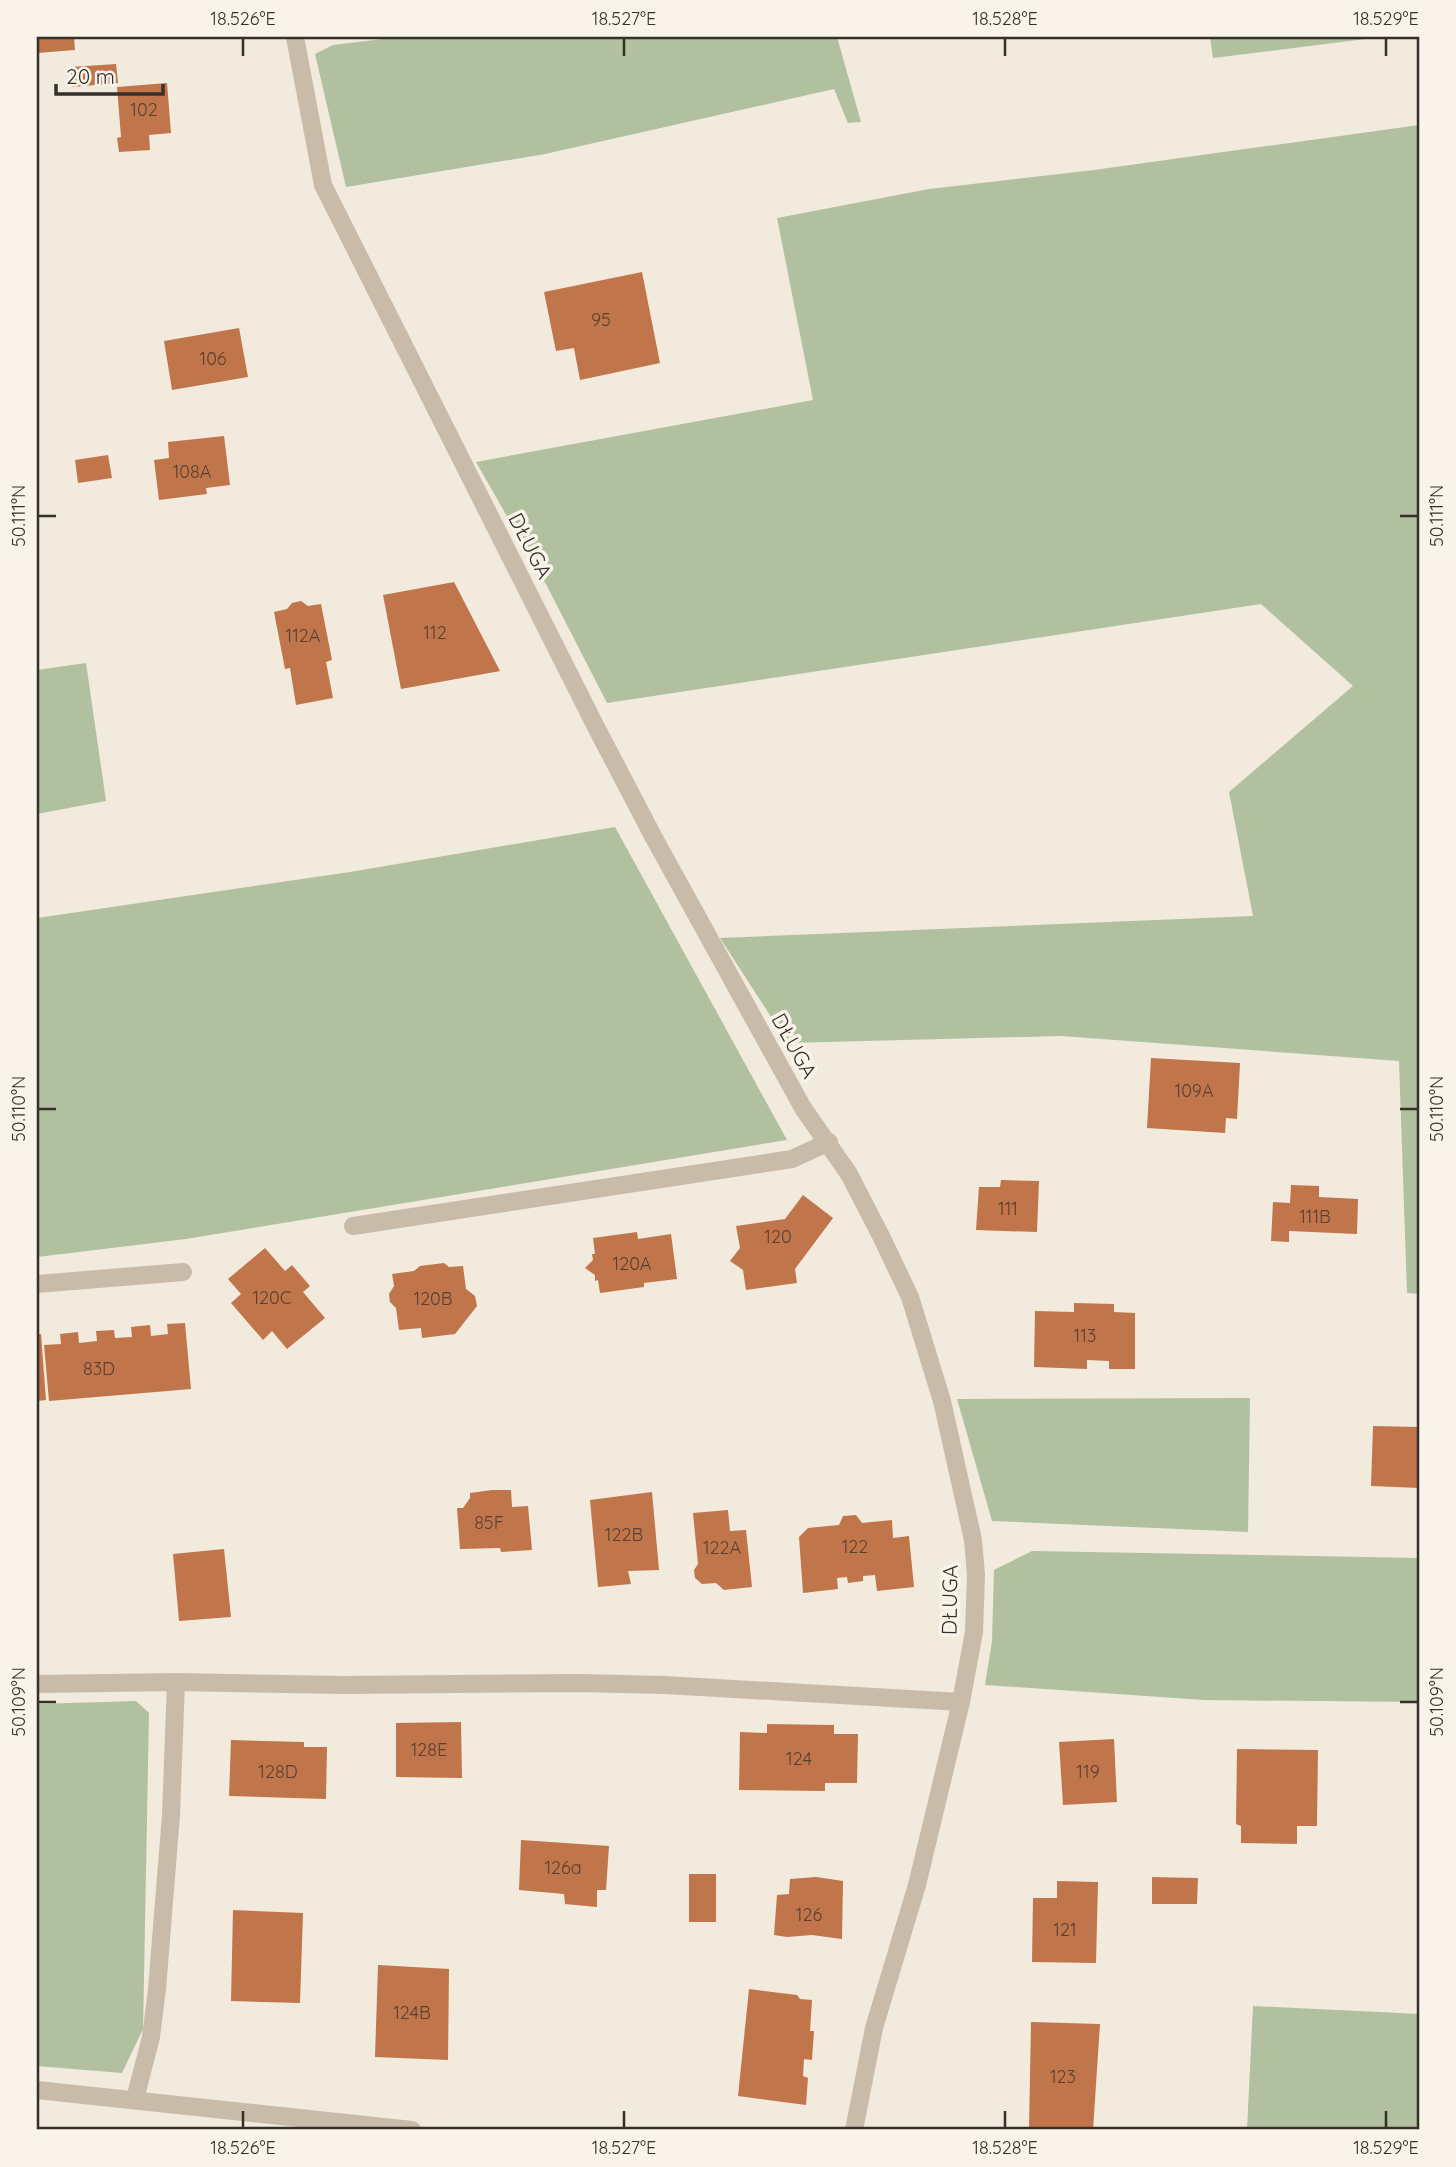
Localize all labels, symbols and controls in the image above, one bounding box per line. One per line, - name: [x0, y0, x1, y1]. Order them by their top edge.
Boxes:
- text: 18.526°E: [210, 7, 276, 30]
- text: 18.527°E: [592, 7, 656, 30]
- text: 18.528°E: [972, 7, 1038, 30]
- text: 18.529°E: [1353, 7, 1419, 30]
- scale bar: [56, 52, 163, 96]
- text: 20 m: [66, 63, 115, 89]
- house number: 102: [130, 98, 158, 121]
- house number: 95: [591, 308, 611, 331]
- house number: 106: [199, 347, 227, 370]
- house number: 108A: [173, 460, 212, 483]
- text: 50.111°N: [7, 485, 30, 547]
- text: 50.111°N: [1425, 485, 1448, 547]
- street label: DŁUGA: [503, 508, 558, 583]
- house number: 112: [423, 621, 447, 644]
- house number: 112A: [286, 624, 321, 647]
- street label: DŁUGA: [766, 1008, 823, 1083]
- text: 50.110°N: [7, 1076, 30, 1142]
- text: 50.110°N: [1425, 1076, 1448, 1142]
- house number: 109A: [1174, 1079, 1214, 1102]
- house number: 111: [998, 1197, 1018, 1220]
- house number: 111B: [1299, 1205, 1331, 1228]
- house number: 120: [764, 1225, 792, 1248]
- house number: 120A: [613, 1252, 652, 1275]
- house number: 120C: [252, 1286, 292, 1309]
- house number: 120B: [413, 1287, 453, 1310]
- house number: 113: [1074, 1324, 1096, 1347]
- house number: 83D: [83, 1357, 115, 1380]
- house number: 85F: [474, 1511, 504, 1534]
- house number: 122B: [605, 1523, 643, 1546]
- house number: 122: [842, 1535, 868, 1558]
- house number: 122A: [703, 1536, 741, 1559]
- street label: DŁUGA: [935, 1565, 963, 1635]
- text: 50.109°N: [7, 1667, 30, 1737]
- text: 50.109°N: [1425, 1667, 1448, 1737]
- house number: 128E: [411, 1738, 447, 1761]
- house number: 124: [786, 1747, 812, 1770]
- house number: 128D: [258, 1760, 298, 1783]
- house number: 119: [1076, 1760, 1100, 1783]
- house number: 126a: [544, 1856, 582, 1879]
- house number: 126: [796, 1903, 822, 1926]
- house number: 121: [1053, 1918, 1077, 1941]
- house number: 124B: [393, 2001, 431, 2024]
- house number: 123: [1050, 2065, 1076, 2088]
- text: 18.526°E: [210, 2136, 276, 2159]
- text: 18.527°E: [592, 2136, 656, 2159]
- text: 18.528°E: [972, 2136, 1038, 2159]
- text: 18.529°E: [1353, 2136, 1419, 2159]

